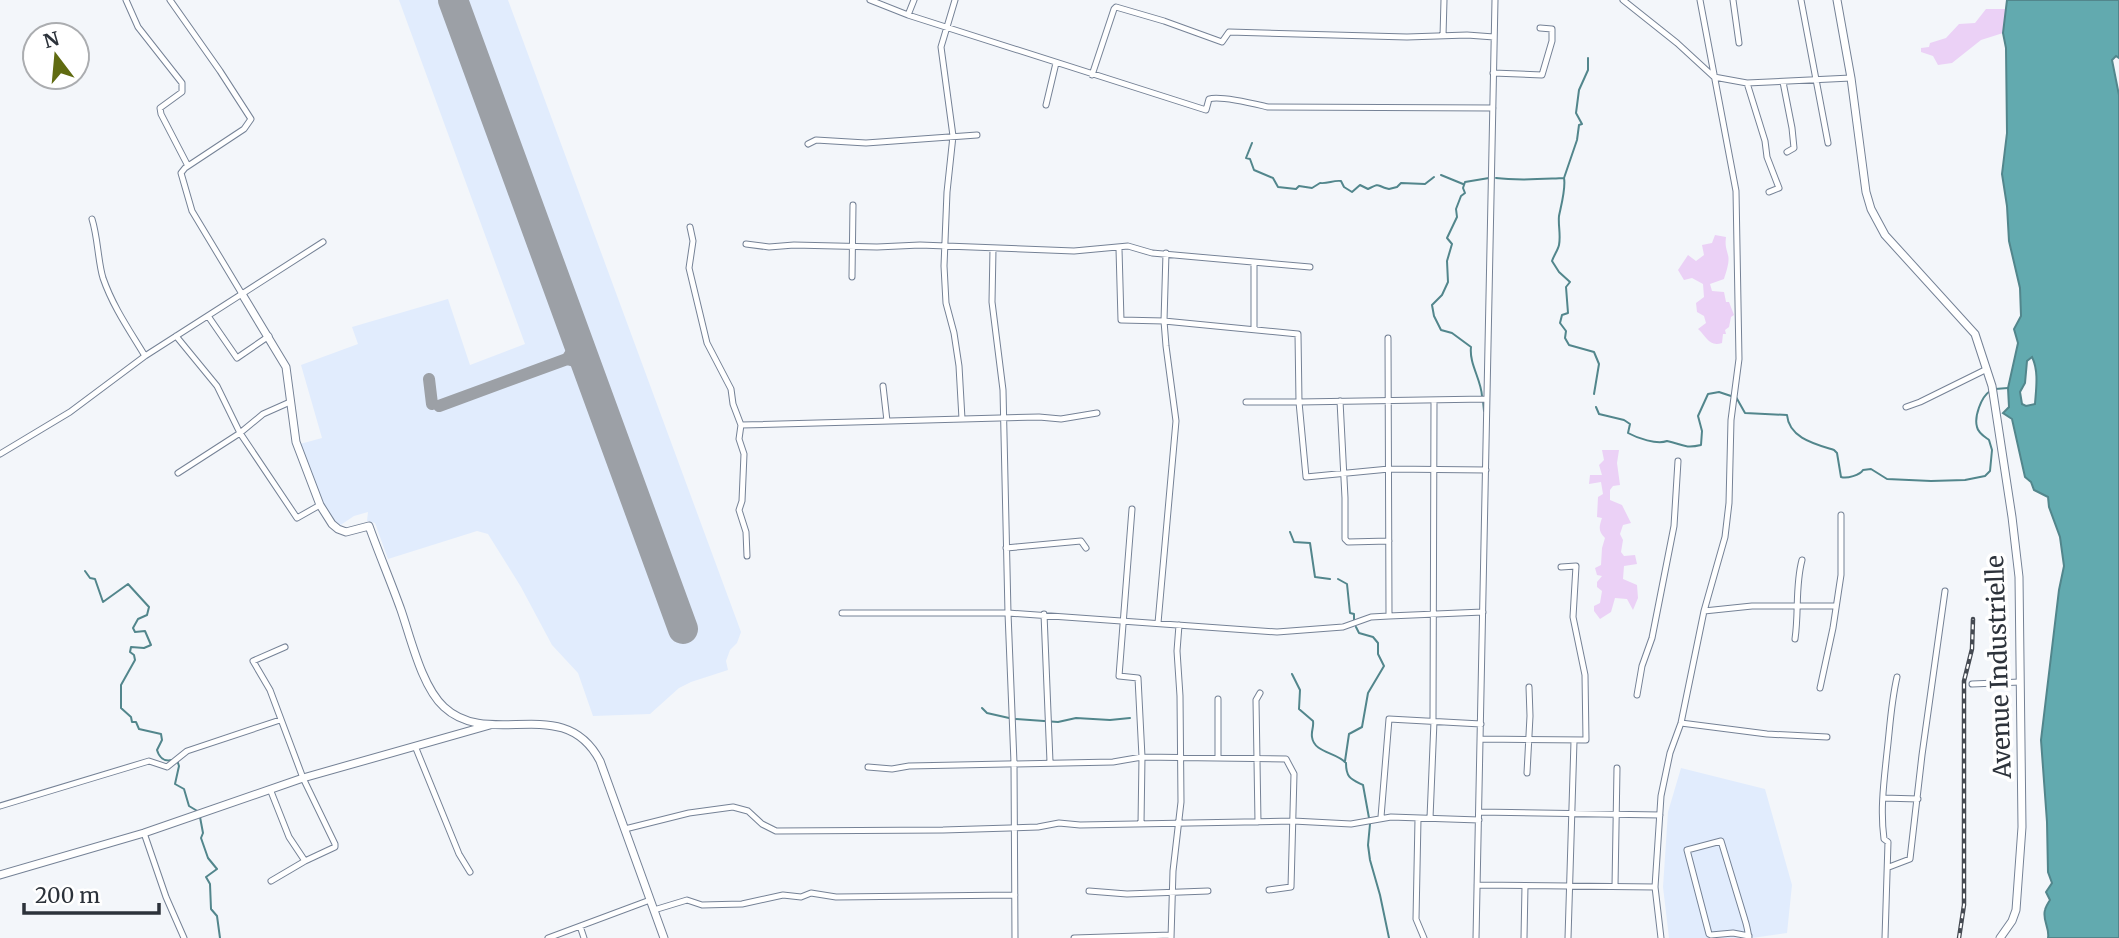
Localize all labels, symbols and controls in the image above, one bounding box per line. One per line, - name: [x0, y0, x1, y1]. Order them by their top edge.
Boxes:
- north arrow: [21, 21, 91, 91]
- text: N: [41, 26, 62, 53]
- street label: Avenue Industrielle: [1979, 555, 2018, 780]
- scale bar: [24, 872, 159, 916]
- text: 200 m: [35, 882, 100, 909]

